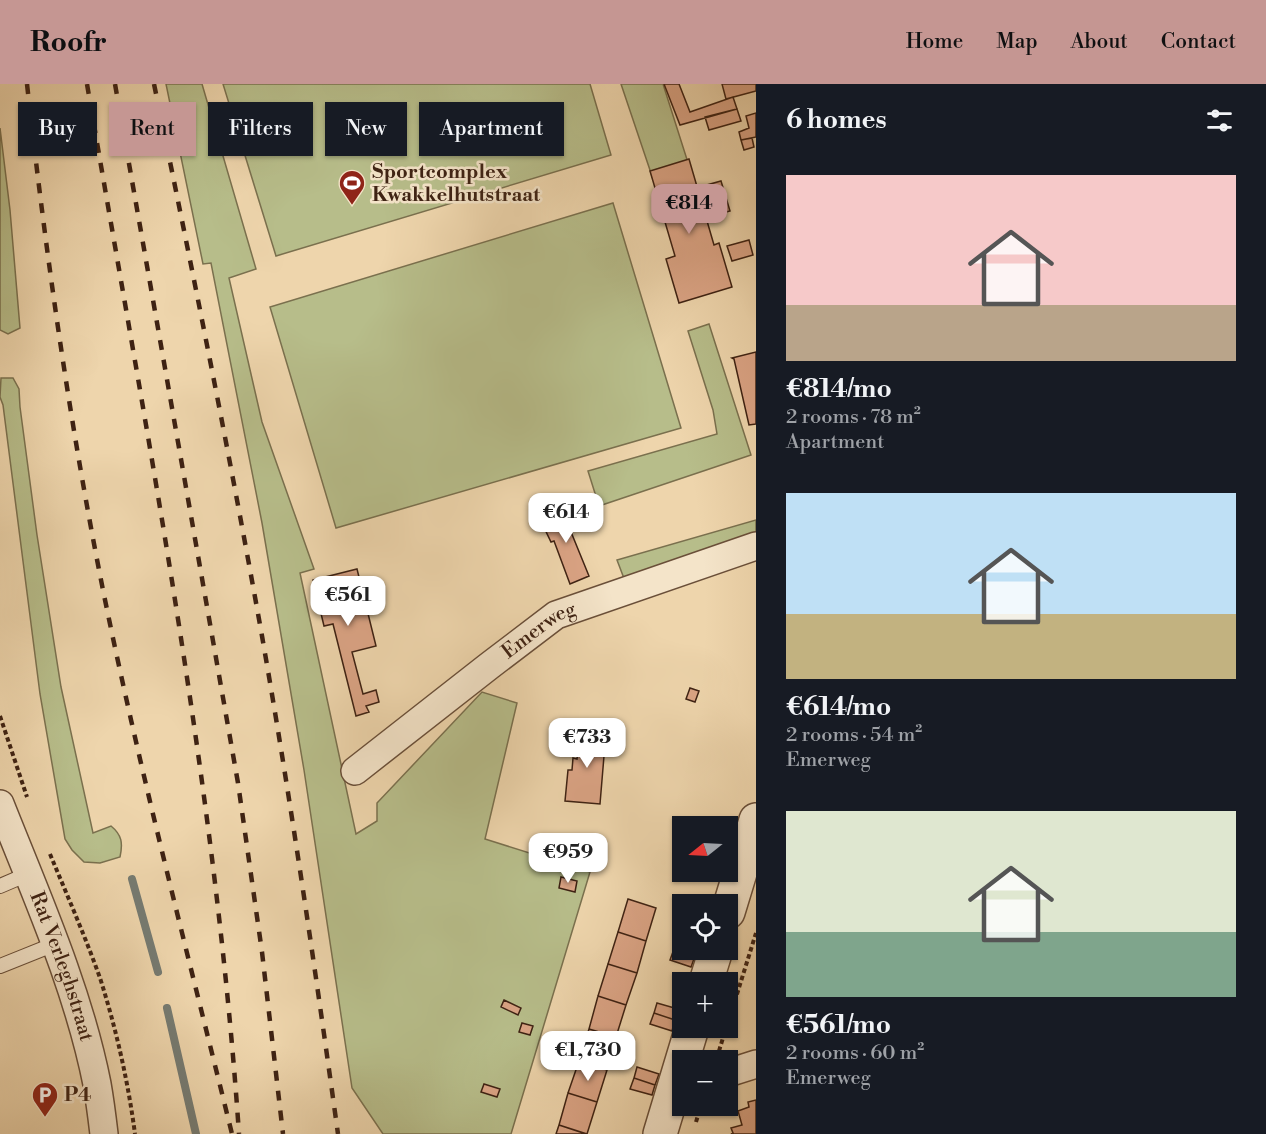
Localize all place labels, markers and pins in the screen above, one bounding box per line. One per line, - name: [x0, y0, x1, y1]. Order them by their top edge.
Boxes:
- place label: Sportcomplex Kwakkelhutstraat: [372, 160, 541, 208]
- sports icon: Sportcomplex Kwakkelhutstraat: [337, 168, 367, 206]
- pin: €814: [653, 184, 725, 235]
- pin: €614: [530, 493, 602, 544]
- pin: €561: [312, 576, 384, 627]
- pin: €733: [551, 718, 623, 769]
- pin: €959: [532, 833, 604, 884]
- pin: €1,730: [539, 1031, 637, 1082]
- parking icon: P4: [30, 1080, 60, 1118]
- place label: P4: [64, 1083, 91, 1108]

